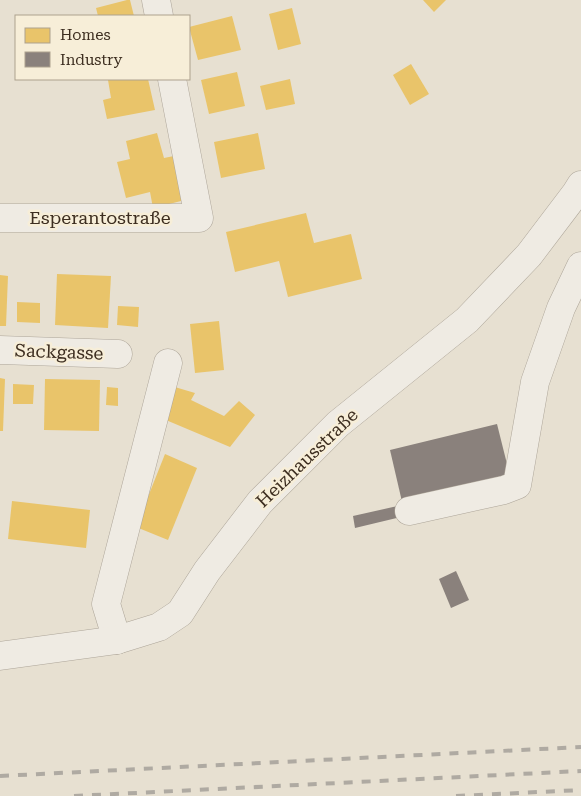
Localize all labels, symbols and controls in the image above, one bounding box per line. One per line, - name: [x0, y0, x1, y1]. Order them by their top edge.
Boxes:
- legend: [15, 15, 190, 80]
- text: Homes: [60, 26, 111, 44]
- text: Industry: [60, 51, 122, 69]
- street label: Esperantostraße: [29, 207, 171, 228]
- street label: Sackgasse: [14, 339, 104, 364]
- street label: Heizhausstraße: [251, 404, 362, 511]

